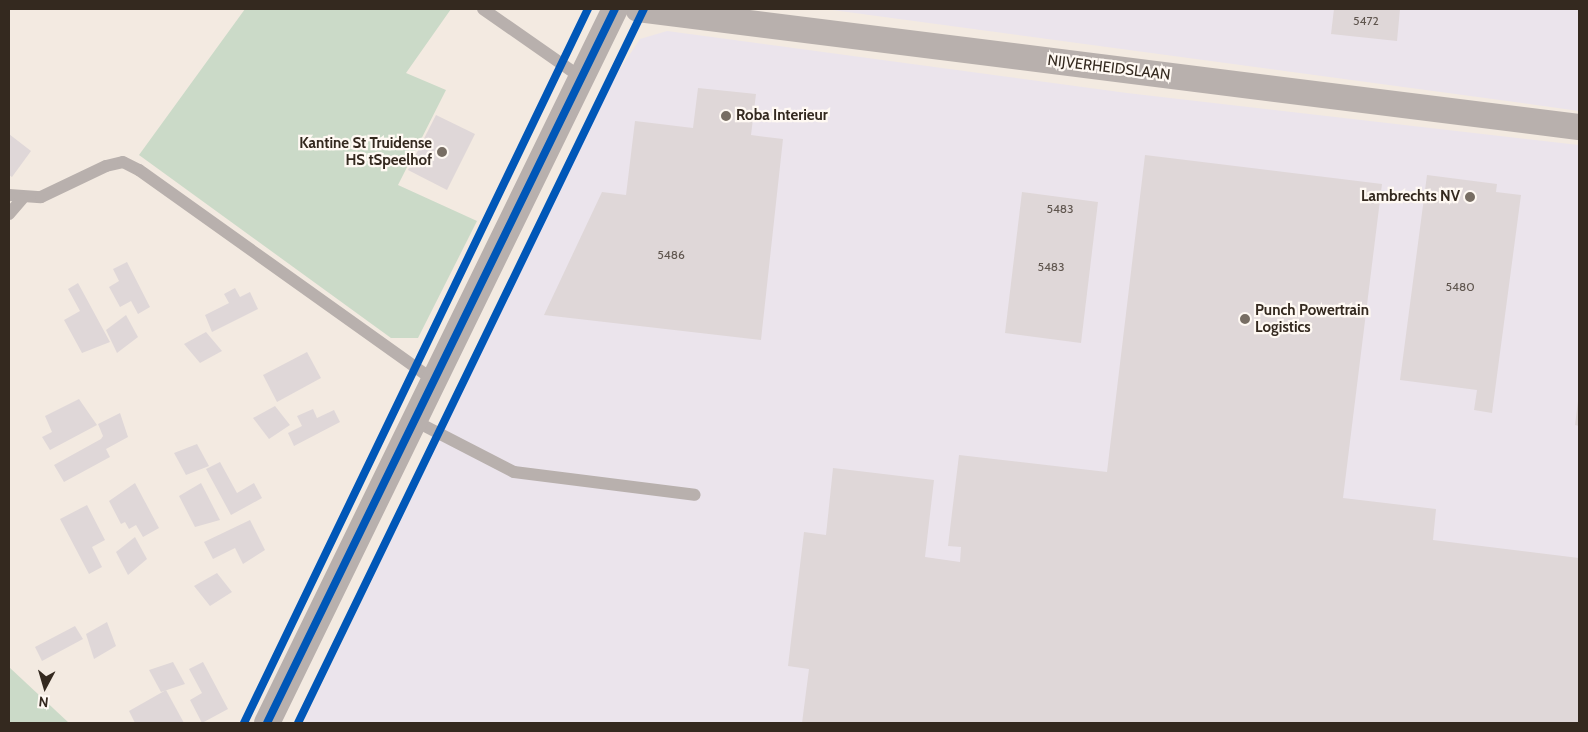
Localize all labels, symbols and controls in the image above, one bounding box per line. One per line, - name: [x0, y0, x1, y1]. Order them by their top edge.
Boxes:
- house number: 5472: [1353, 14, 1379, 28]
- street label: NIJVERHEIDSLAAN: [1047, 52, 1171, 84]
- place label: Roba Interieur: [736, 107, 828, 125]
- marker: Roba Interieur: [720, 110, 732, 122]
- place label: Kantine St Truidense HS tSpeelhof: [299, 134, 432, 169]
- marker: Kantine St Truidense HS tSpeelhof: [436, 146, 448, 158]
- place label: Lambrechts NV: [1361, 188, 1460, 206]
- marker: Lambrechts NV: [1464, 191, 1476, 203]
- house number: 5483: [1046, 202, 1074, 216]
- house number: 5486: [657, 248, 685, 262]
- house number: 5483: [1037, 260, 1065, 274]
- house number: 5480: [1445, 280, 1475, 294]
- place label: Punch Powertrain Logistics: [1255, 301, 1369, 336]
- marker: Punch Powertrain Logistics: [1239, 313, 1251, 325]
- north arrow: [20, 662, 70, 712]
- text: N: [38, 692, 49, 711]

